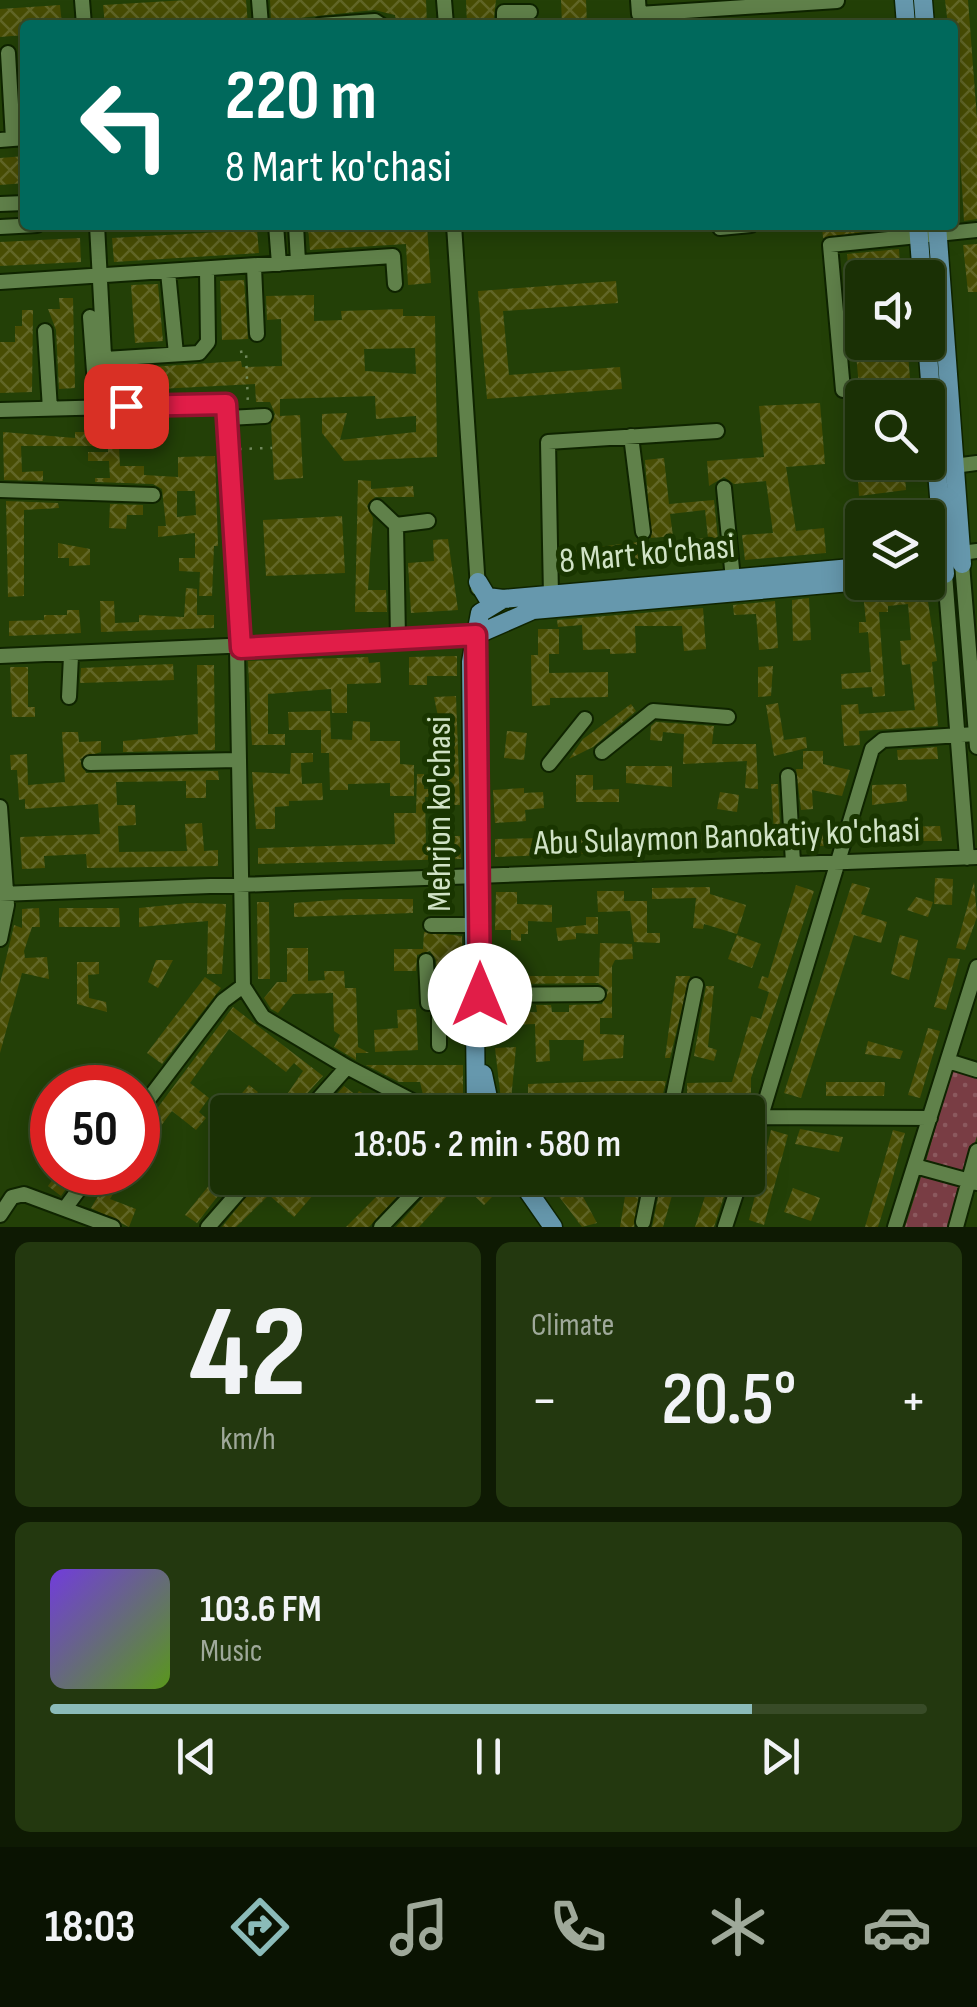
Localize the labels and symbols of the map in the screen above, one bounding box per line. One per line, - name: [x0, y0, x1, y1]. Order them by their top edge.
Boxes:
- pin: [84, 364, 169, 449]
- street label: 8 Mart ko'chasi: [557, 525, 737, 583]
- street label: Mehrjon ko'chasi: [418, 716, 461, 912]
- street label: Abu Sulaymon Banokatiy ko'chasi: [532, 809, 921, 865]
- position arrow: [428, 943, 532, 1047]
- speed limit sign: 50: [30, 1065, 160, 1195]

